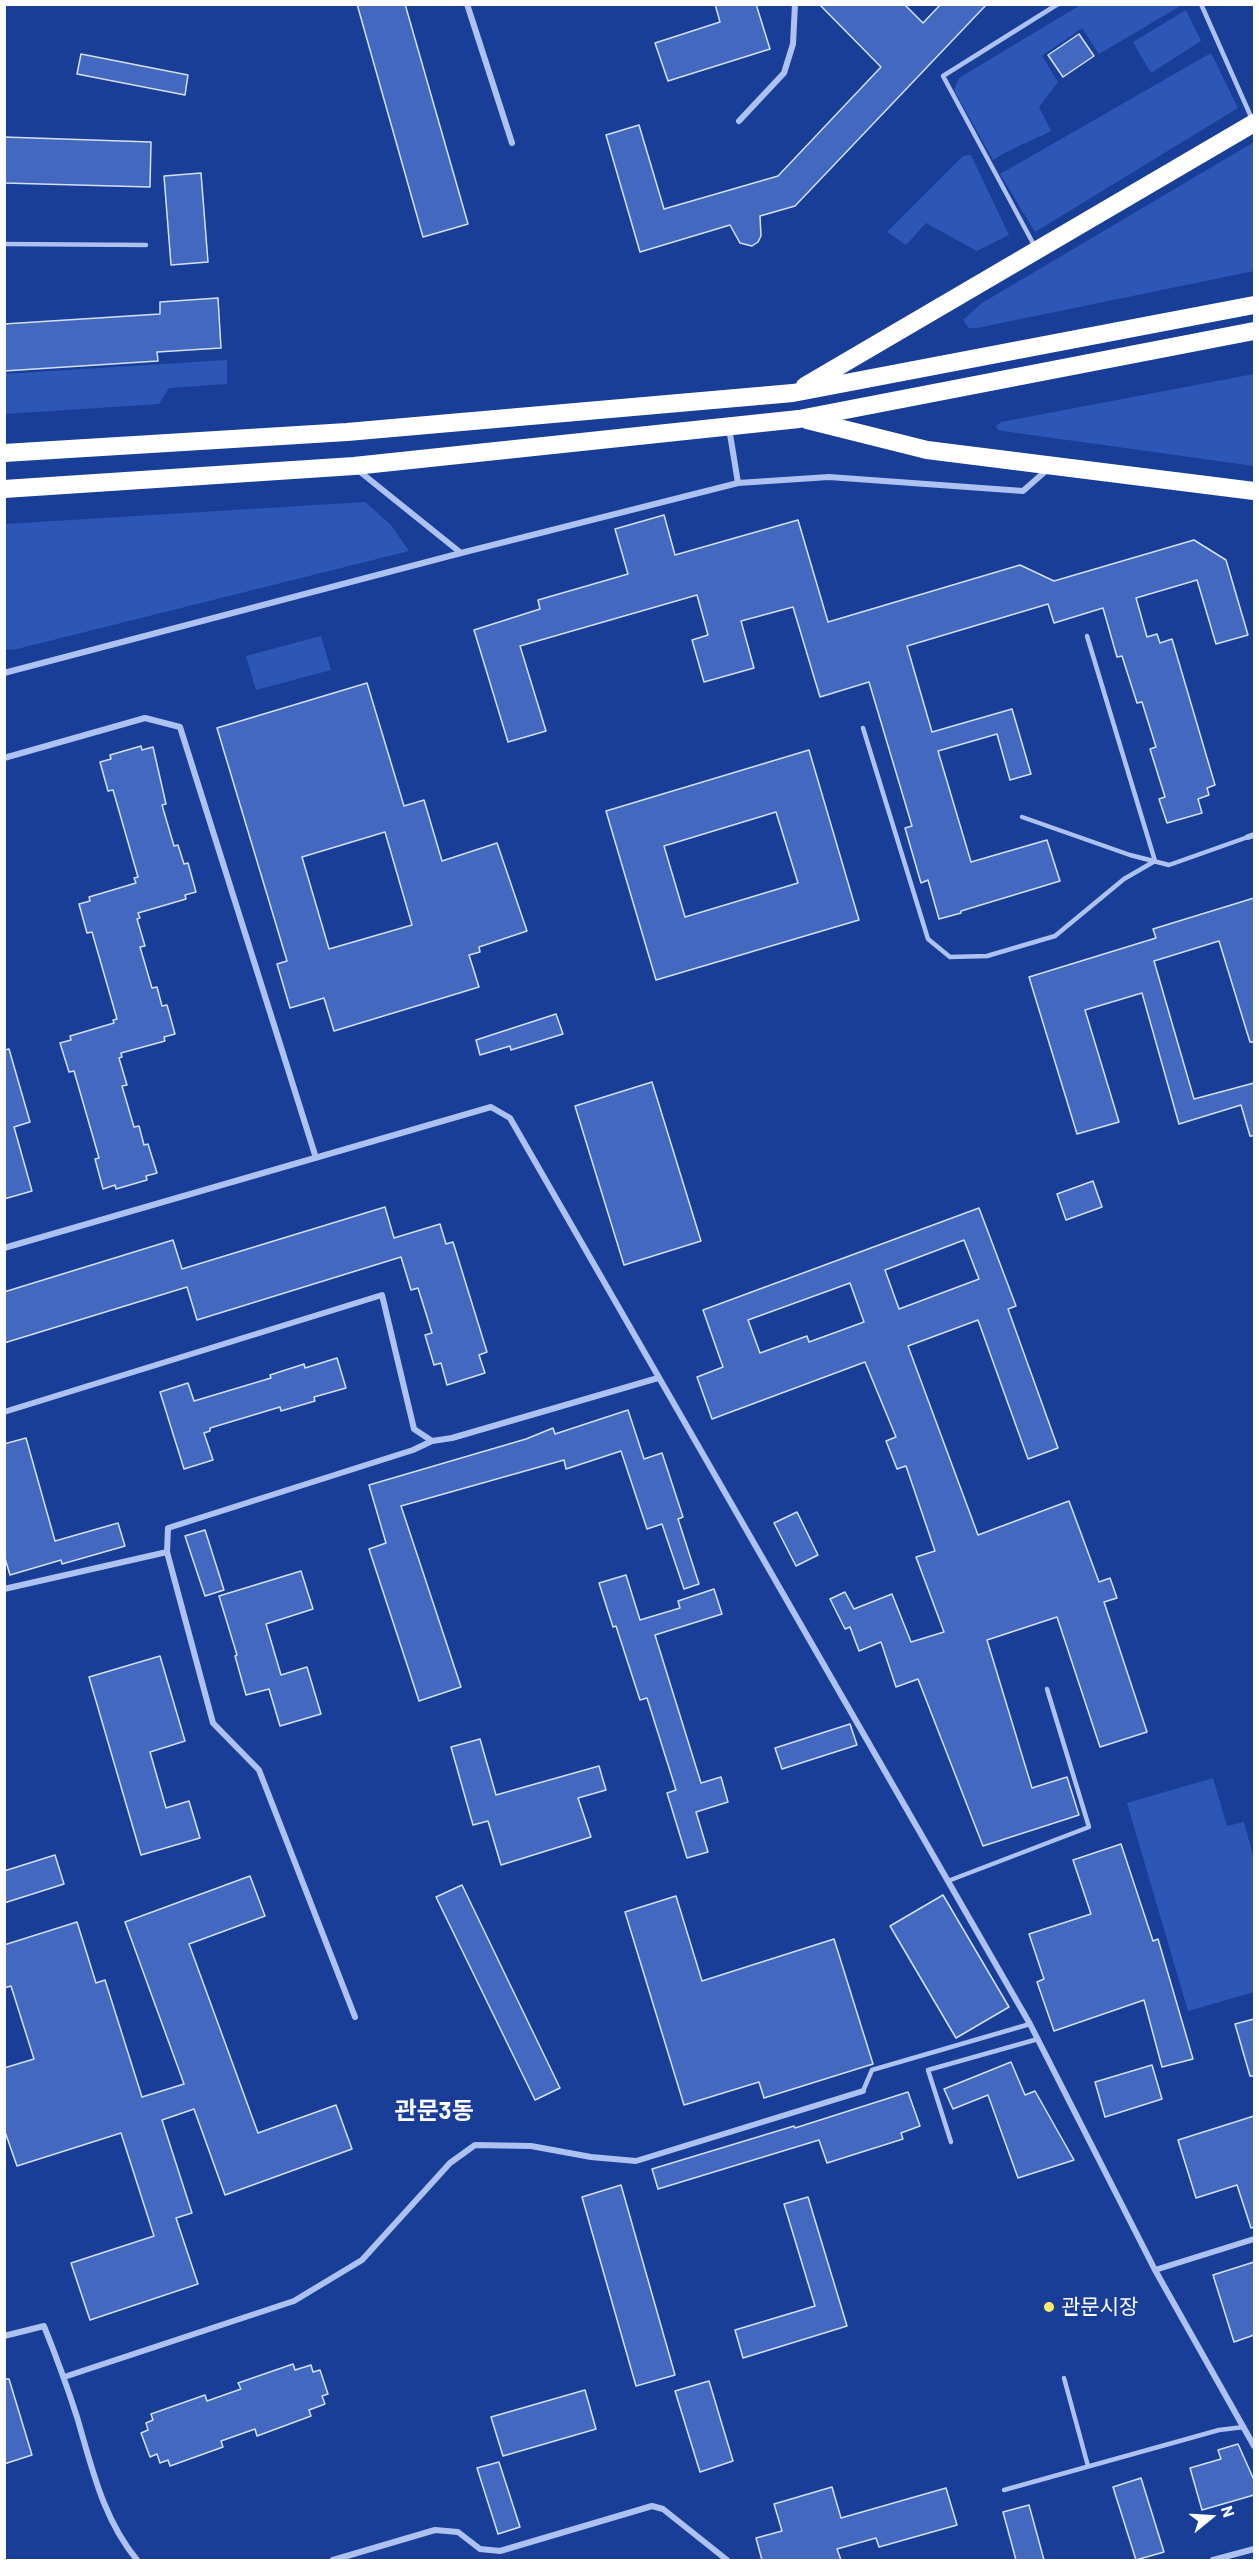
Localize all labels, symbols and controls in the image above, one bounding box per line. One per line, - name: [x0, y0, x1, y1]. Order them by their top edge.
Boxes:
- district label: 관문3동: [394, 2097, 474, 2125]
- place label: 관문시장: [1061, 2294, 1138, 2320]
- marker: 관문시장: [1042, 2300, 1056, 2314]
- north arrow: [1181, 2487, 1241, 2547]
- text: N: [1218, 2503, 1239, 2519]

